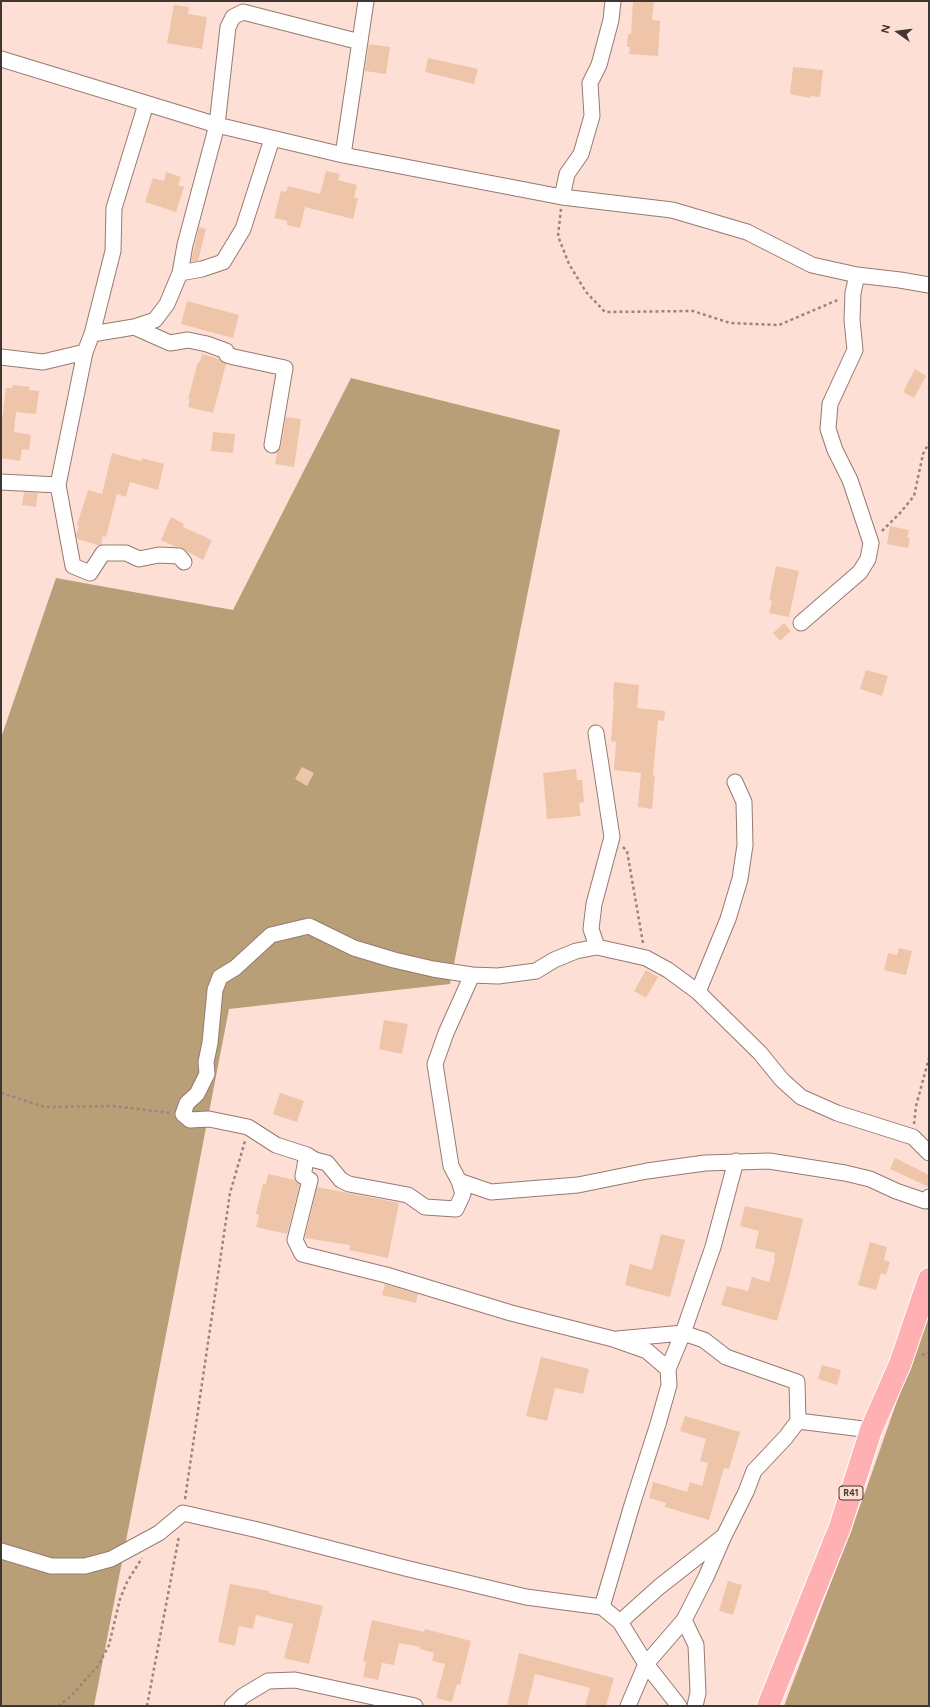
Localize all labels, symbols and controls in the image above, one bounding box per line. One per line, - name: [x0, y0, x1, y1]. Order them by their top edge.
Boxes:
- north arrow: [878, 12, 918, 52]
- text: N: [879, 23, 893, 35]
- road number: R41: [839, 1486, 863, 1500]

